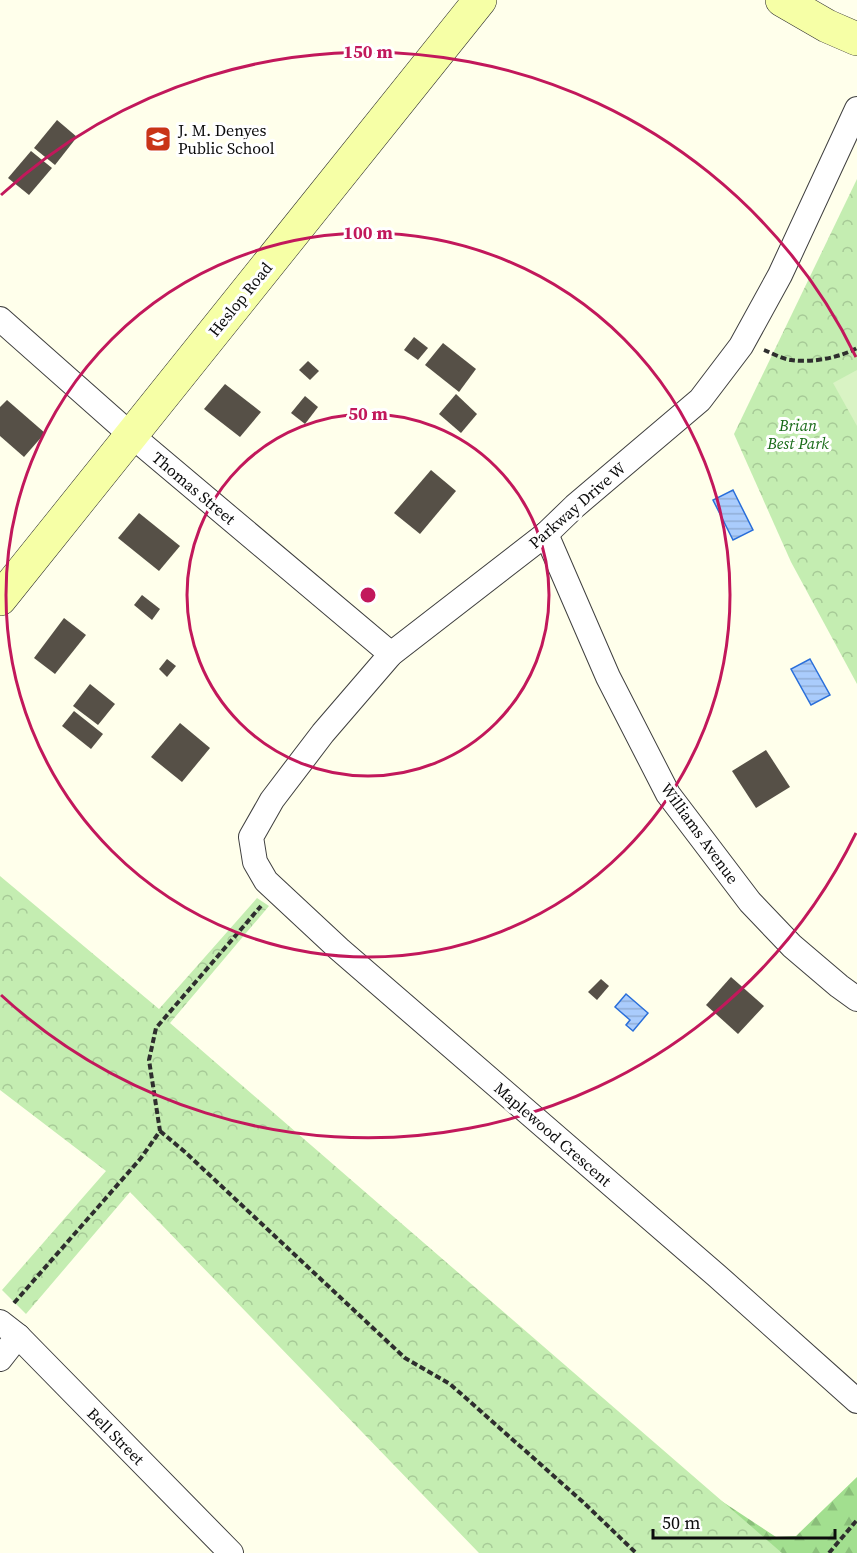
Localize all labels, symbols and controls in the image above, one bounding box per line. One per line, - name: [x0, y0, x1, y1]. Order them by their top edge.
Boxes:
- text: 150 m: [343, 39, 393, 64]
- place label: J. M. Denyes Public School: [177, 119, 275, 159]
- school or university icon: J. M. Denyes Public School: [143, 124, 173, 154]
- text: 100 m: [343, 220, 393, 245]
- street label: Heslop Road: [203, 257, 277, 341]
- text: 50 m: [348, 401, 388, 426]
- park label: Brian Best Park: [766, 414, 829, 454]
- street label: Thomas Street: [148, 447, 241, 530]
- street label: Parkway Drive W: [524, 456, 631, 553]
- centre of rings: [358, 585, 378, 605]
- street label: Williams Avenue: [656, 778, 744, 888]
- street label: Maplewood Crescent: [490, 1077, 617, 1192]
- street label: Bell Street: [83, 1403, 150, 1470]
- scale bar: [653, 1502, 834, 1540]
- text: 50 m: [662, 1510, 700, 1535]

